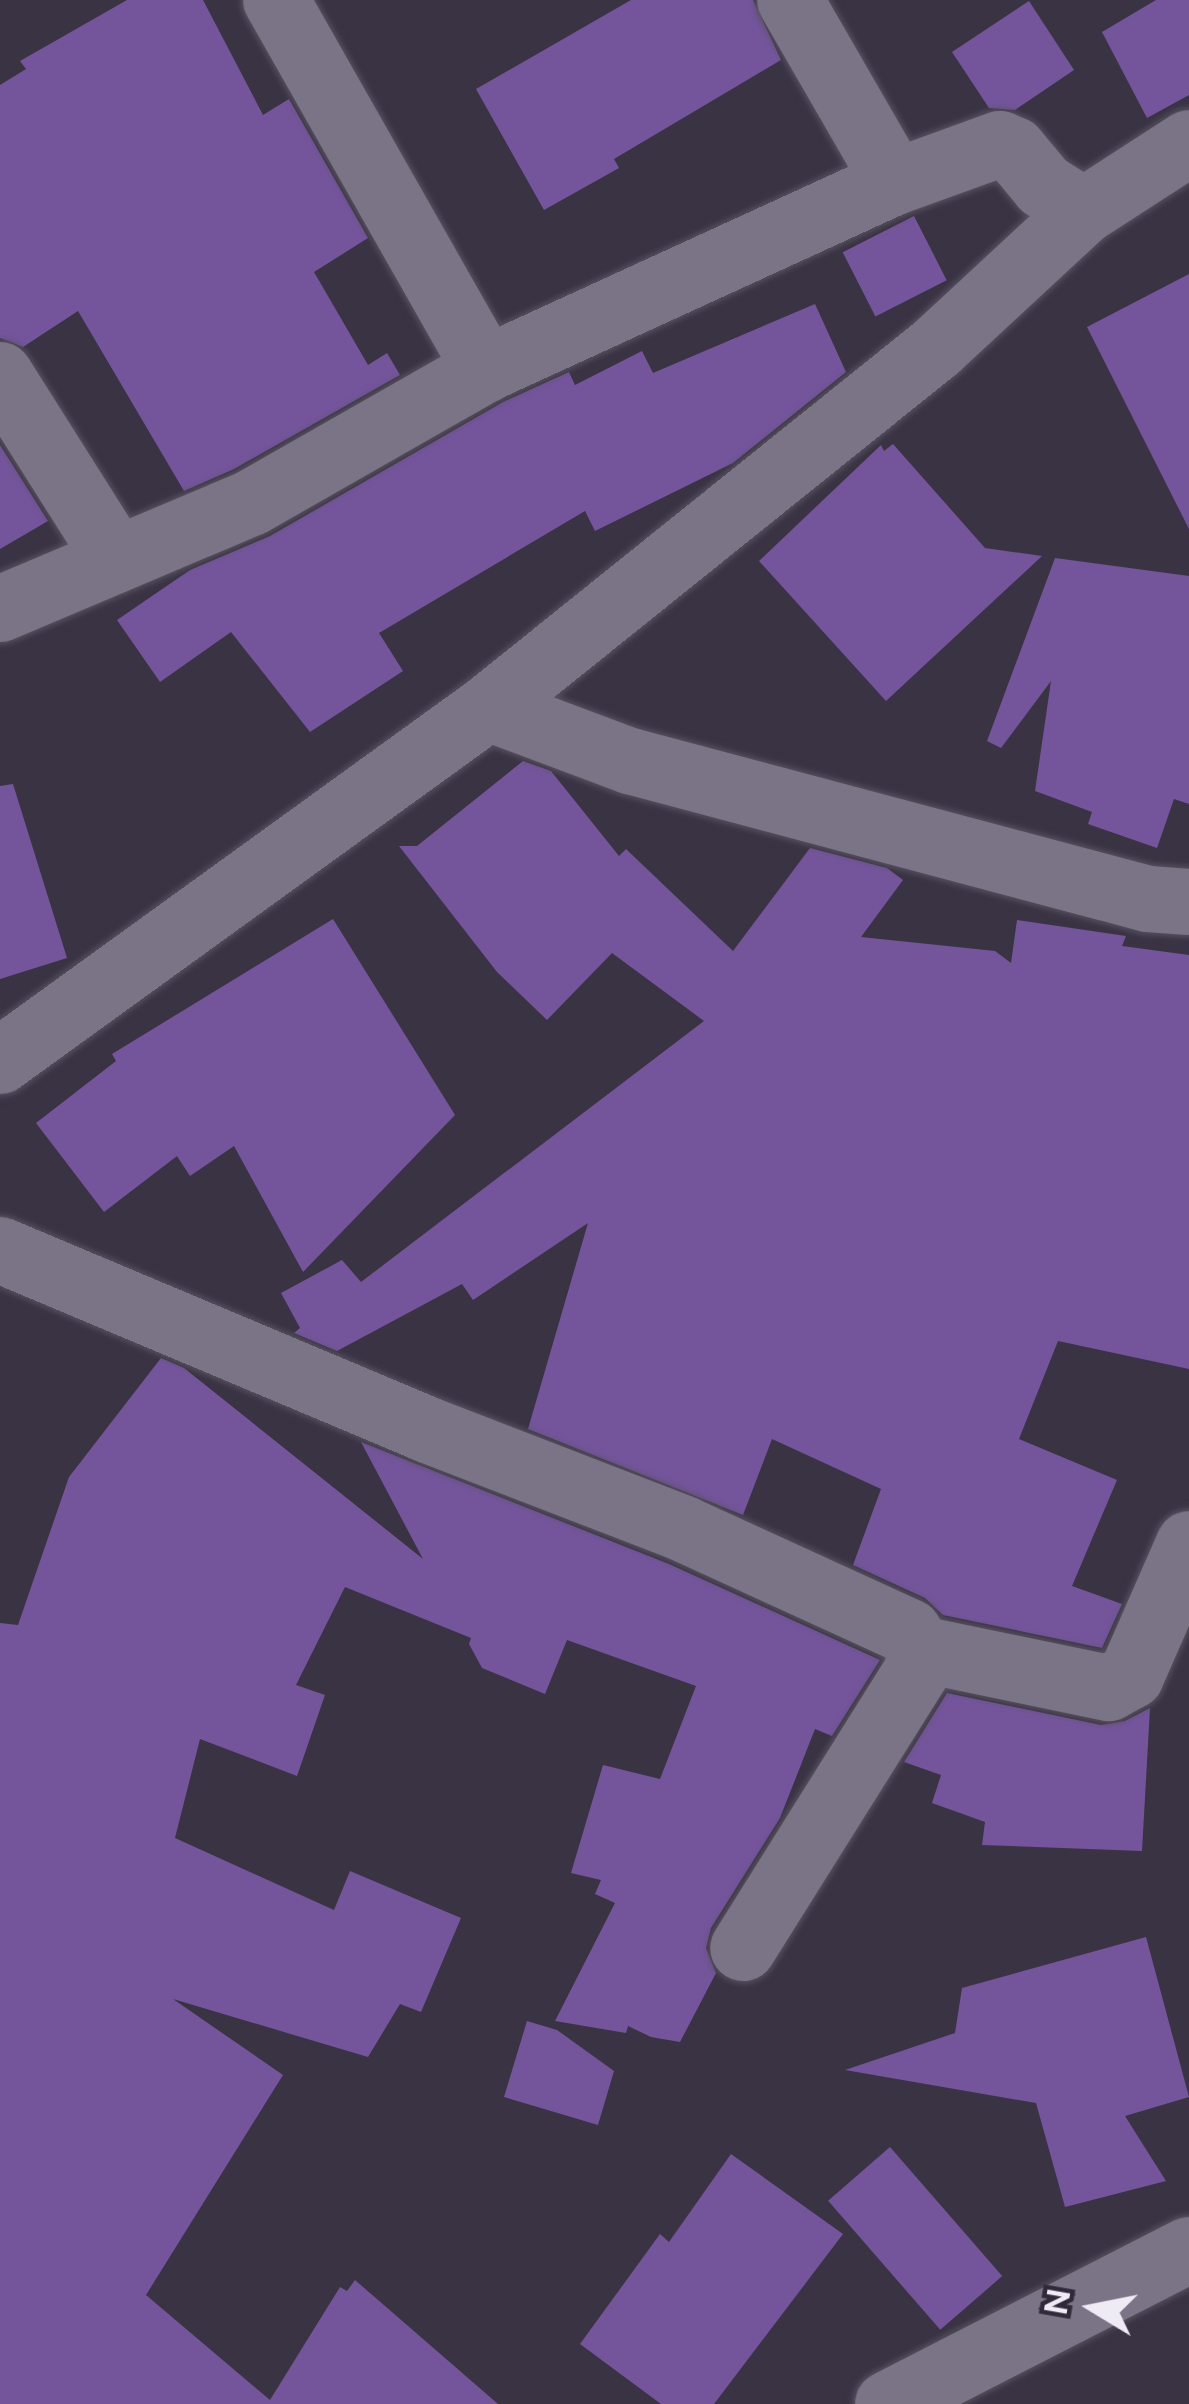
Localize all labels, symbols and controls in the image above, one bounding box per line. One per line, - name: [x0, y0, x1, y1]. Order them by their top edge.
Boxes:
- north arrow: [1033, 2248, 1153, 2368]
- text: N: [1036, 2286, 1078, 2318]

